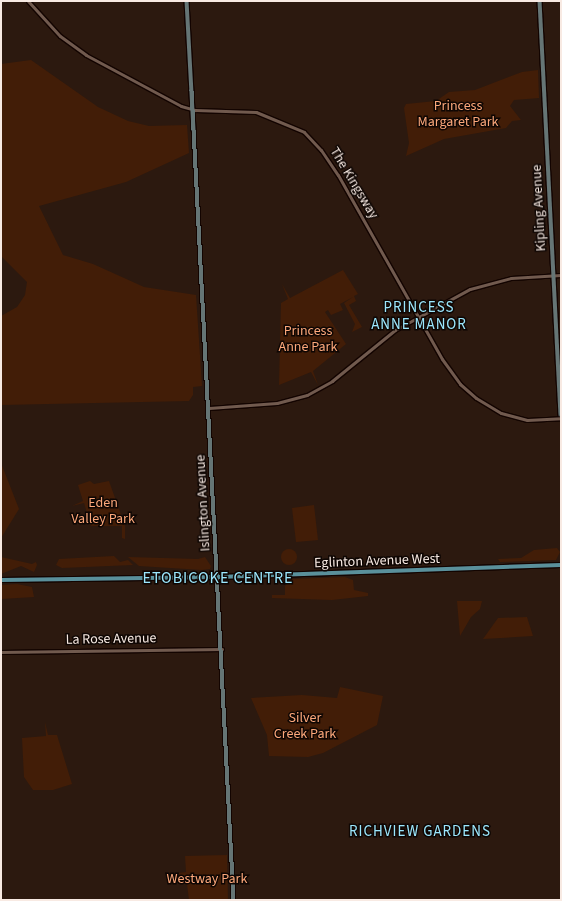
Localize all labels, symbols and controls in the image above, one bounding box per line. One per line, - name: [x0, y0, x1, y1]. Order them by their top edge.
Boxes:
- park label: Princess Margaret Park: [417, 98, 499, 130]
- street label: The Kingsway: [326, 144, 382, 222]
- street label: Kipling Avenue: [528, 164, 550, 252]
- district label: PRINCESS ANNE MANOR: [371, 298, 467, 333]
- park label: Princess Anne Park: [279, 323, 337, 356]
- street label: Islington Avenue: [192, 454, 214, 552]
- park label: Eden Valley Park: [71, 495, 135, 528]
- street label: Eglinton Avenue West: [314, 550, 440, 572]
- district label: ETOBICOKE CENTRE: [142, 568, 294, 588]
- street label: La Rose Avenue: [65, 630, 157, 648]
- park label: Silver Creek Park: [274, 710, 336, 742]
- district label: RICHVIEW GARDENS: [349, 823, 491, 841]
- park label: Westway Park: [167, 871, 247, 887]

